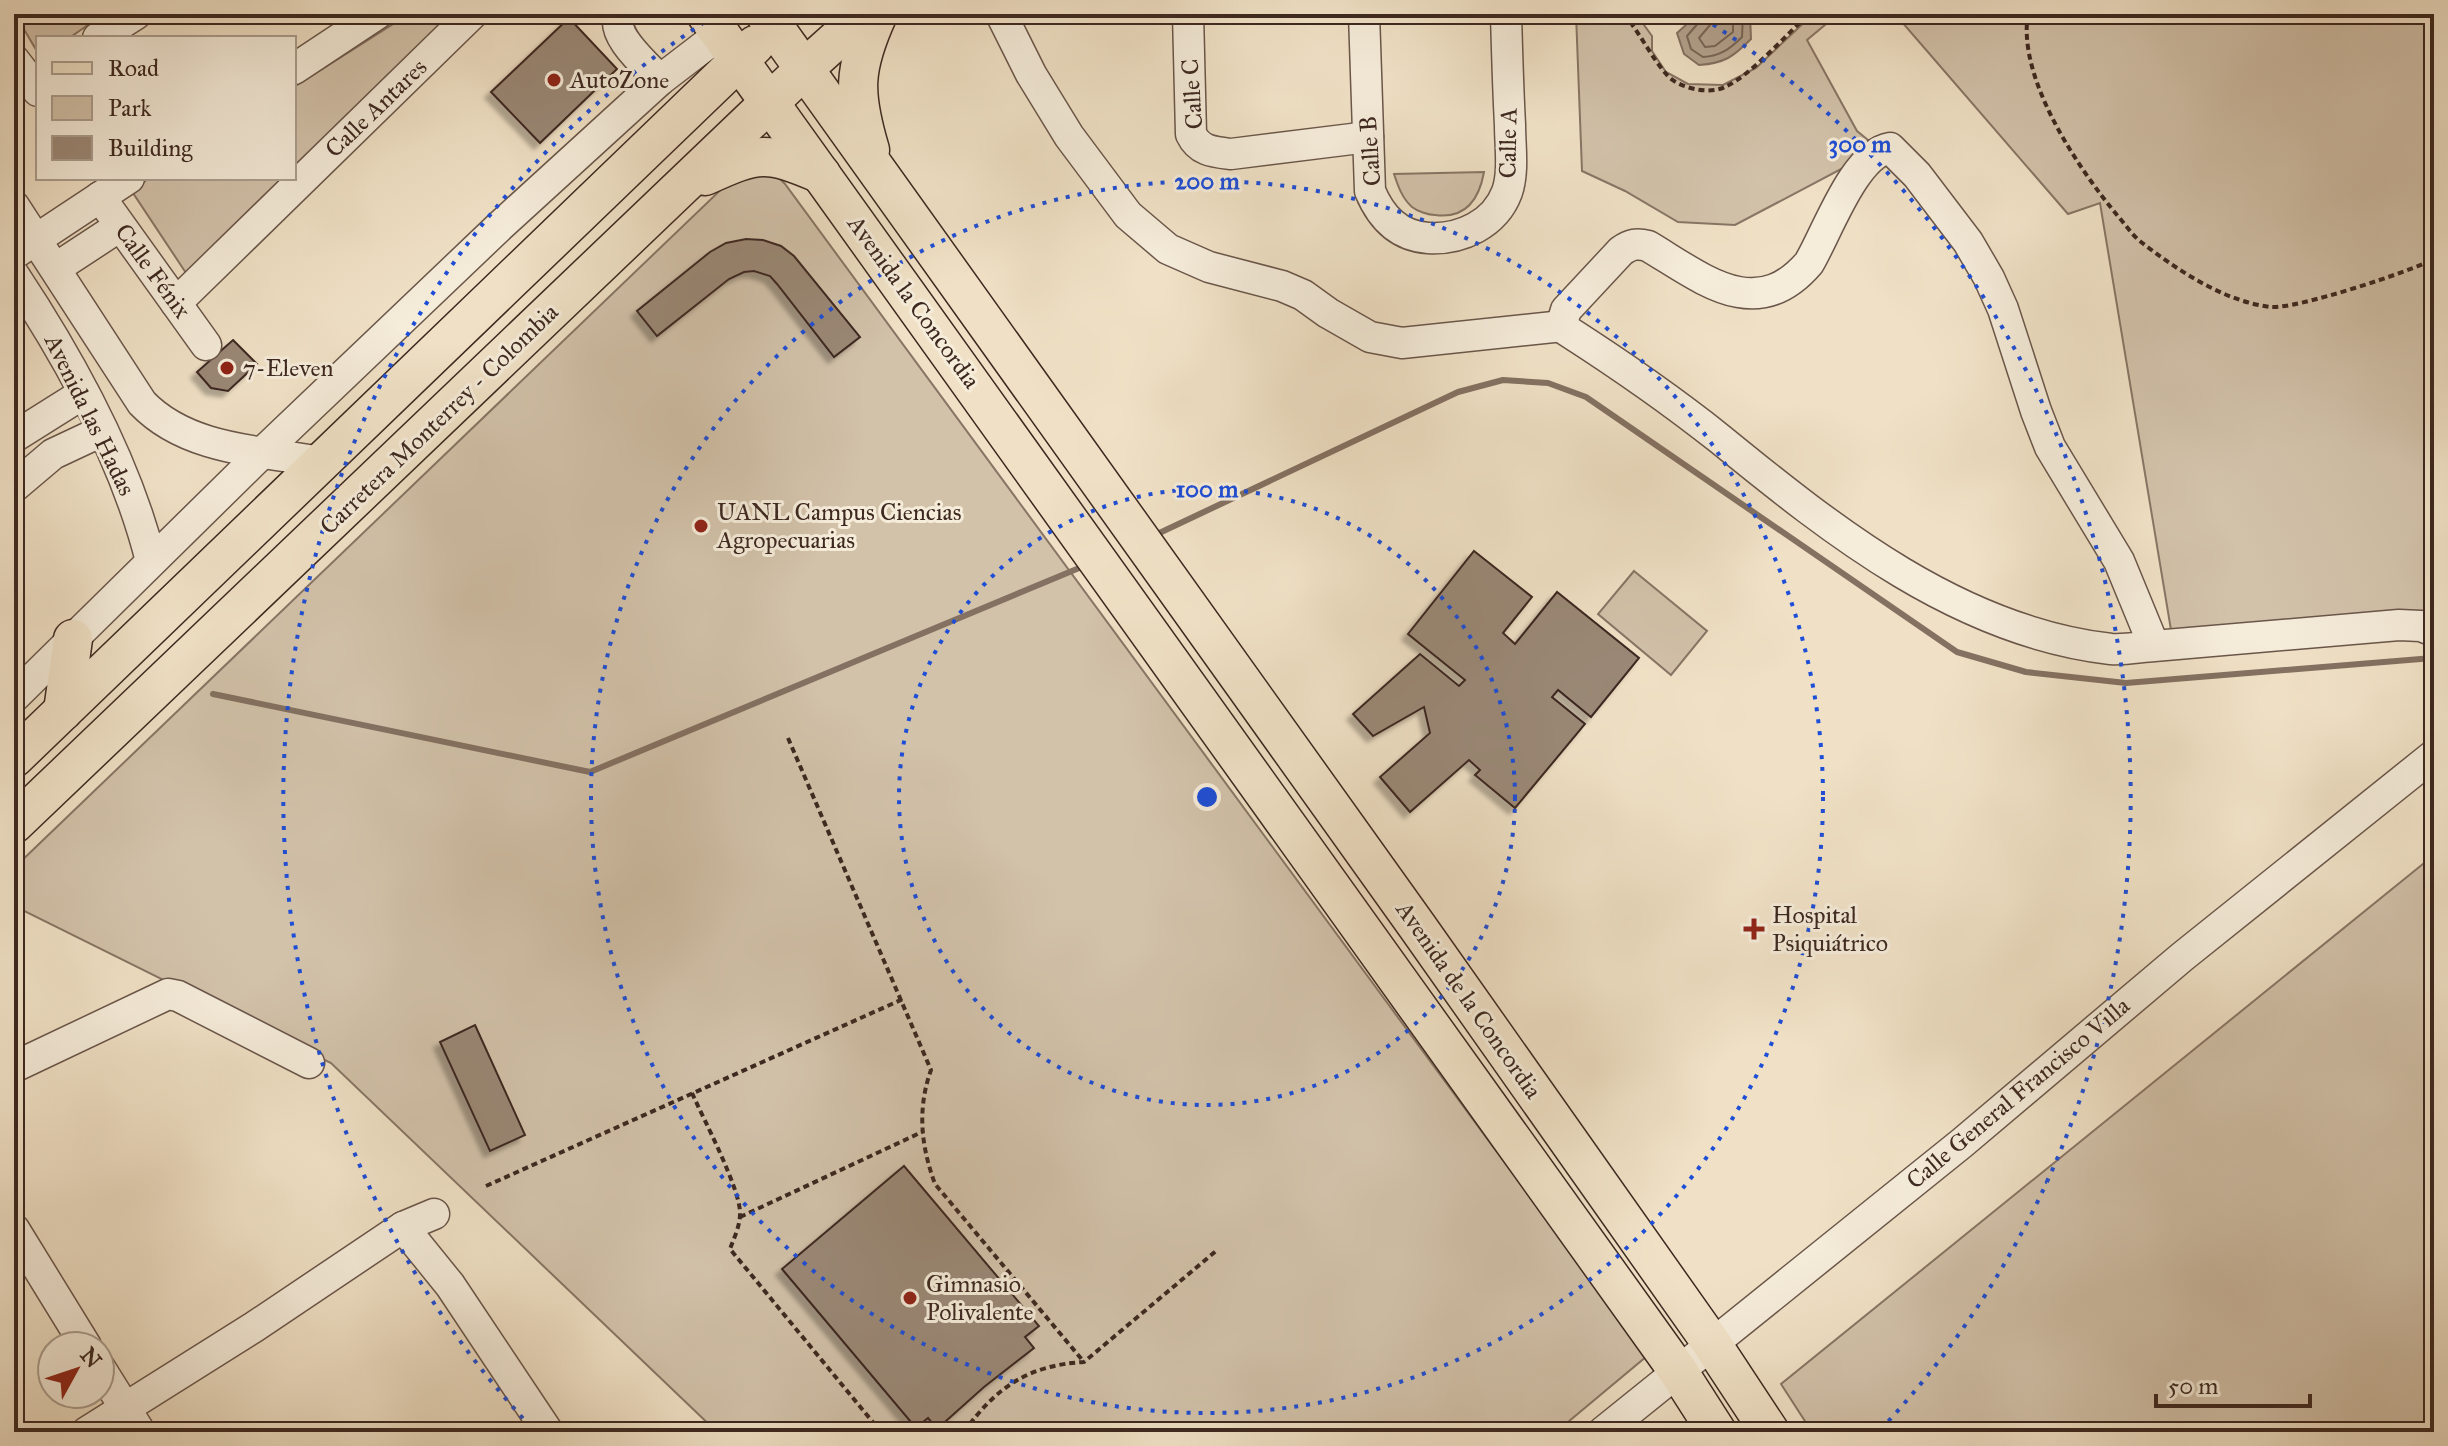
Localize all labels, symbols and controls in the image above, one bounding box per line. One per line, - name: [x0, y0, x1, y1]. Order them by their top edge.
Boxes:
- legend: [36, 36, 296, 180]
- street label: Calle Antares: [319, 52, 433, 164]
- text: Road: [108, 53, 159, 83]
- street label: Calle C: [1175, 58, 1209, 130]
- place label: AutoZone: [569, 65, 669, 95]
- marker: AutoZone: [545, 71, 563, 89]
- text: Park: [108, 93, 152, 123]
- street label: Calle A: [1492, 107, 1524, 179]
- street label: Calle B: [1353, 115, 1387, 187]
- text: 300 m: [1829, 129, 1892, 159]
- text: Building: [108, 133, 193, 163]
- text: 200 m: [1174, 166, 1240, 196]
- street label: Avenida la Concordia: [841, 209, 987, 395]
- street label: Calle Fénix: [109, 218, 198, 325]
- street label: Carretera Monterrey - Colombia: [314, 297, 565, 541]
- street label: Avenida las Hadas: [38, 329, 142, 501]
- place label: 7-Eleven: [243, 353, 333, 383]
- marker: 7-Eleven: [218, 359, 236, 377]
- text: 100 m: [1176, 474, 1239, 504]
- place label: UANL Campus Ciencias Agropecuarias: [716, 497, 961, 555]
- marker: UANL Campus Ciencias Agropecuarias: [692, 517, 710, 535]
- centre of rings: [1193, 783, 1221, 811]
- street label: Avenida de la Concordia: [1389, 895, 1549, 1105]
- place label: Hospital Psiquiátrico: [1772, 900, 1888, 958]
- marker: Hospital Psiquiátrico: [1743, 918, 1765, 940]
- street label: Calle General Francisco Villa: [1900, 990, 2137, 1195]
- place label: Gimnasio Polivalente: [926, 1269, 1034, 1327]
- marker: Gimnasio Polivalente: [901, 1289, 919, 1307]
- north arrow: [36, 1330, 116, 1410]
- text: N: [75, 1342, 107, 1374]
- scale bar: [2156, 1358, 2310, 1408]
- text: 50 m: [2168, 1371, 2218, 1401]

